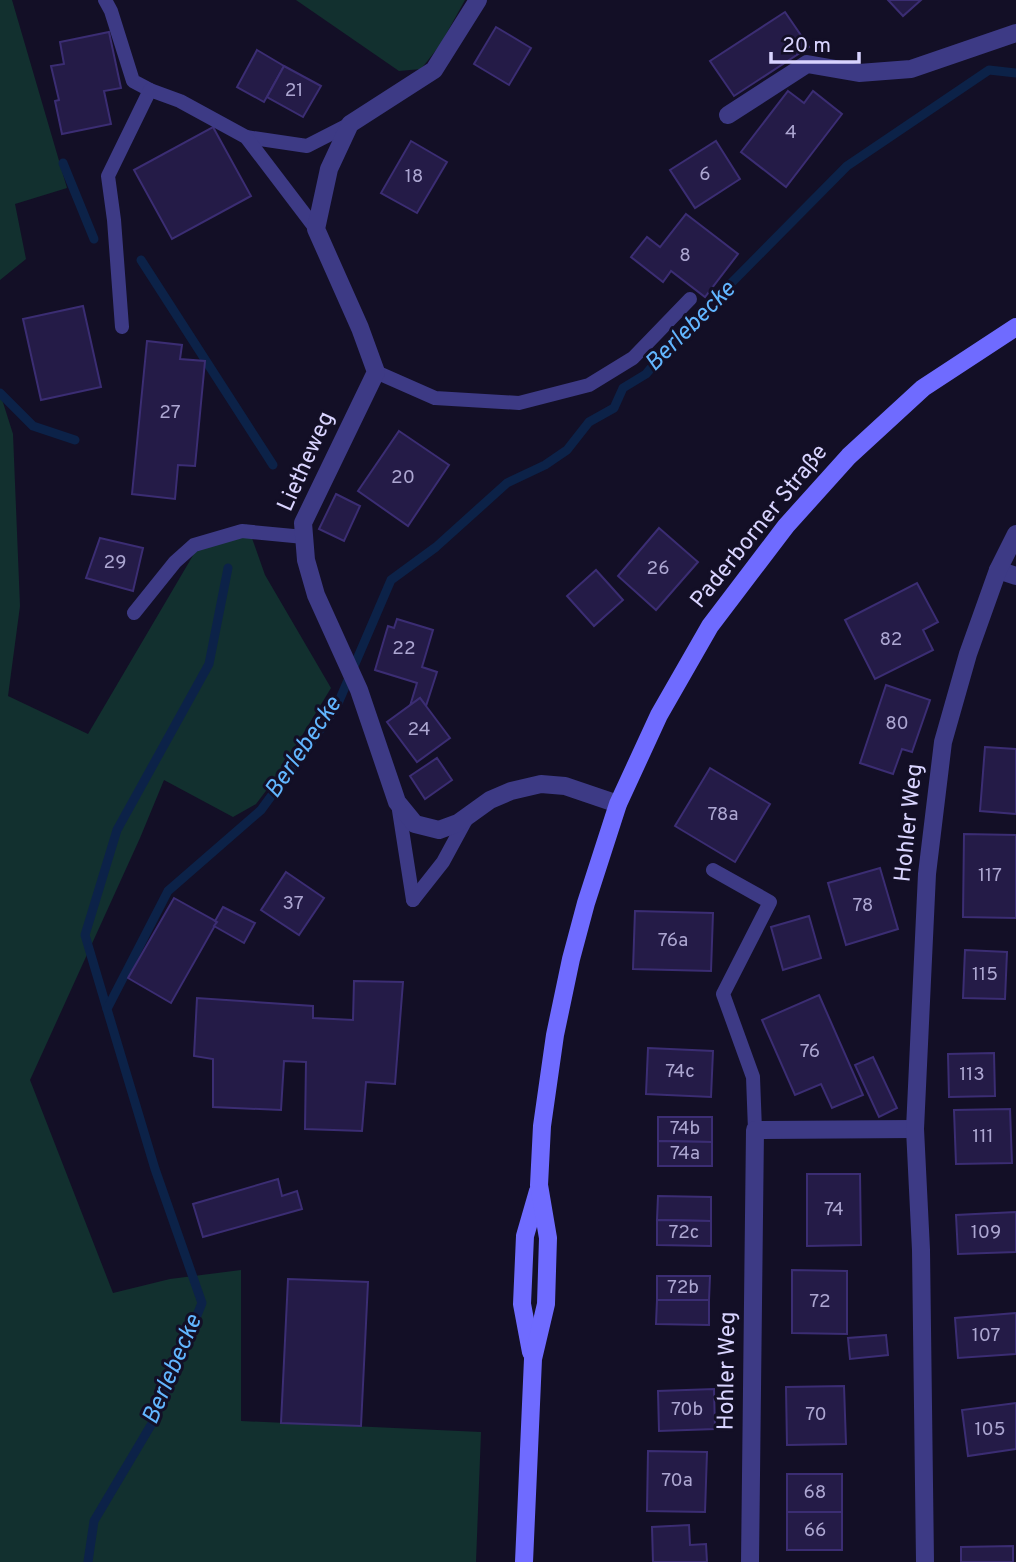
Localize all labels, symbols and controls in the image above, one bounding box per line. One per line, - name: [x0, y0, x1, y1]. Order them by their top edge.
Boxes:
- scale bar: [771, 21, 858, 65]
- text: 20 m: [782, 33, 831, 60]
- house number: 21: [285, 79, 303, 103]
- house number: 4: [785, 121, 797, 145]
- house number: 6: [699, 163, 711, 187]
- house number: 18: [405, 165, 423, 189]
- house number: 8: [679, 244, 691, 268]
- water label: Berlebecke: [639, 275, 743, 379]
- house number: 27: [159, 401, 181, 425]
- street label: Lietheweg: [272, 407, 342, 517]
- street label: Paderborner Straße: [685, 439, 835, 615]
- house number: 20: [391, 466, 415, 490]
- house number: 29: [104, 551, 126, 575]
- house number: 26: [647, 557, 669, 581]
- house number: 82: [880, 628, 902, 652]
- house number: 22: [392, 637, 416, 661]
- water label: Berlebecke: [259, 691, 349, 805]
- house number: 80: [885, 712, 909, 736]
- house number: 24: [407, 718, 431, 742]
- street label: Hohler Weg: [889, 762, 931, 884]
- house number: 78a: [707, 803, 739, 827]
- house number: 117: [978, 864, 1002, 888]
- house number: 37: [282, 892, 304, 916]
- house number: 78: [853, 894, 873, 918]
- house number: 76a: [658, 929, 688, 953]
- house number: 115: [972, 963, 998, 987]
- house number: 76: [800, 1040, 820, 1064]
- house number: 74c: [665, 1060, 695, 1084]
- house number: 113: [959, 1063, 985, 1087]
- house number: 74b: [670, 1117, 700, 1141]
- house number: 111: [972, 1125, 994, 1149]
- house number: 74a: [670, 1142, 700, 1166]
- house number: 74: [824, 1198, 844, 1222]
- house number: 72c: [669, 1221, 699, 1245]
- house number: 109: [971, 1221, 1001, 1245]
- house number: 72b: [667, 1276, 699, 1300]
- house number: 72: [809, 1290, 831, 1314]
- water label: Berlebecke: [136, 1310, 210, 1429]
- street label: Hohler Weg: [712, 1311, 744, 1431]
- house number: 107: [972, 1324, 1000, 1348]
- house number: 70b: [671, 1398, 703, 1422]
- house number: 70: [805, 1403, 827, 1427]
- house number: 105: [974, 1418, 1006, 1442]
- house number: 70a: [661, 1469, 693, 1493]
- house number: 68: [804, 1481, 826, 1505]
- house number: 66: [804, 1519, 826, 1543]

